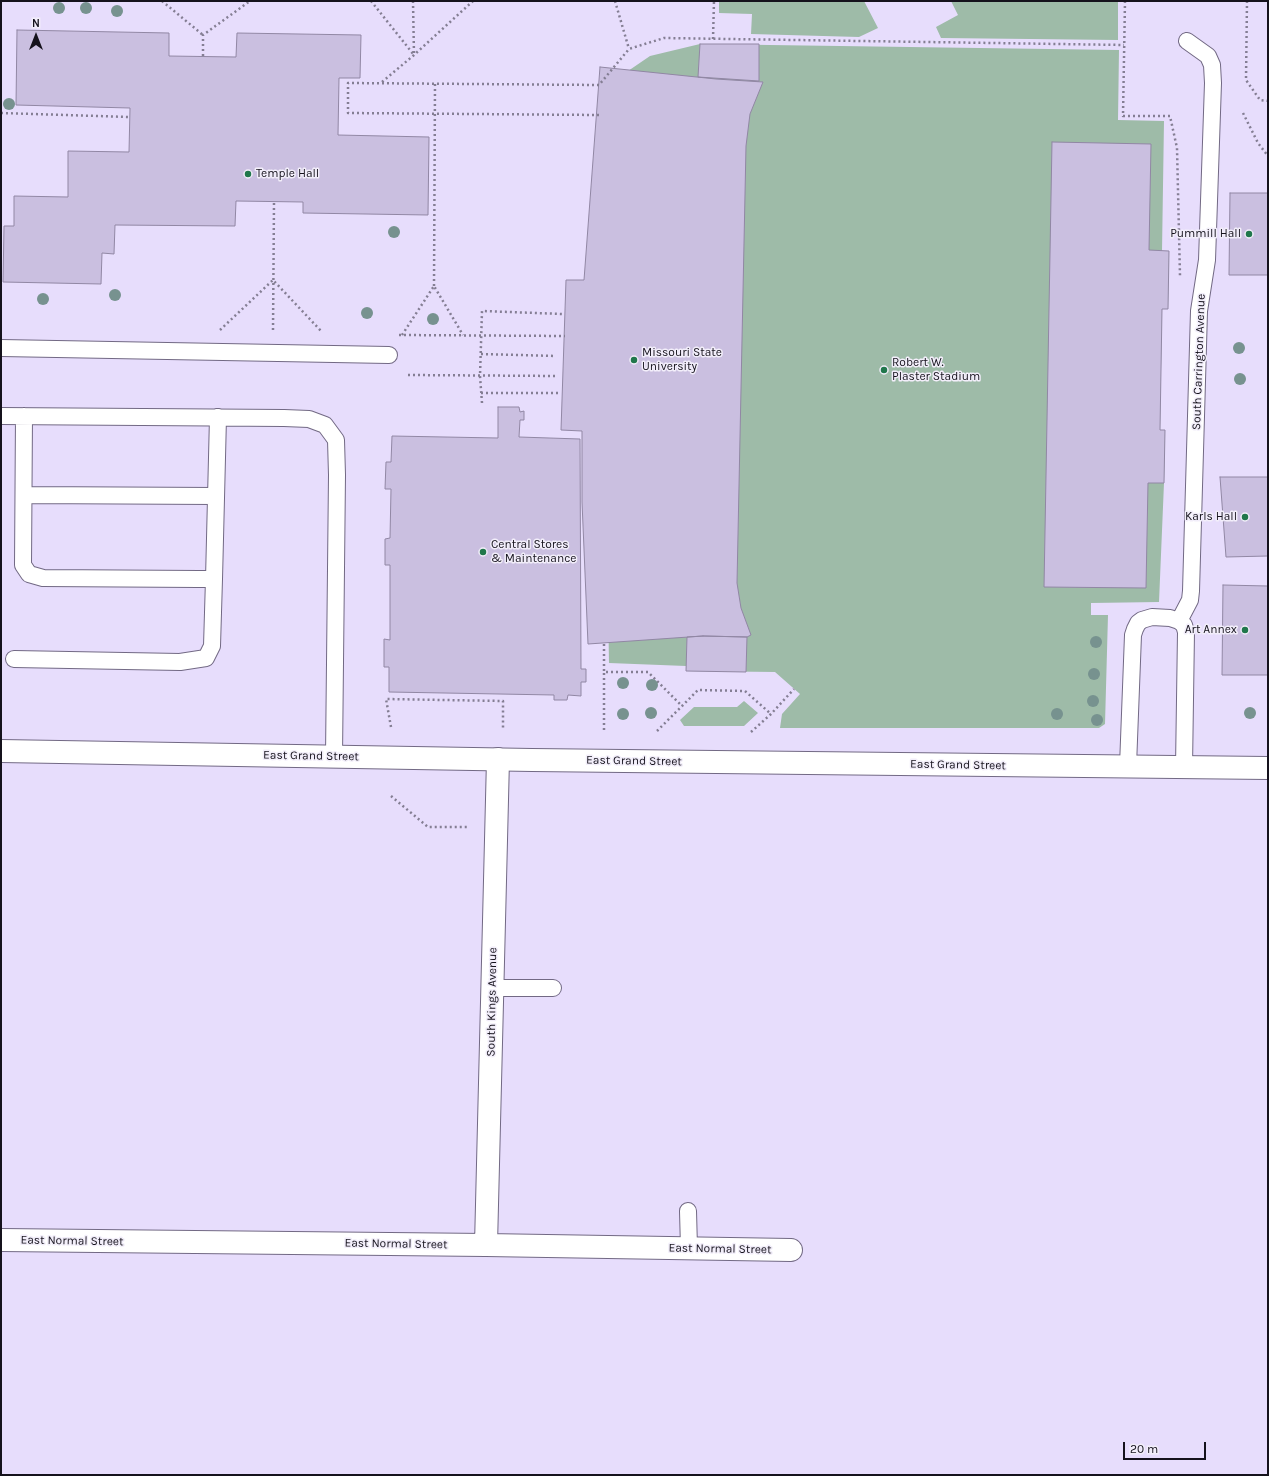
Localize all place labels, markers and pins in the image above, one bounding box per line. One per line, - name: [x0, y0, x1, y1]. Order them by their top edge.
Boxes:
- place label: Temple Hall: [256, 167, 319, 181]
- marker: Temple Hall: [243, 169, 253, 179]
- place label: Pummill Hall: [1170, 227, 1241, 241]
- marker: Pummill Hall: [1244, 229, 1254, 239]
- place label: Missouri State University: [642, 346, 722, 374]
- marker: Missouri State University: [629, 355, 639, 365]
- place label: Robert W. Plaster Stadium: [892, 356, 980, 384]
- marker: Robert W. Plaster Stadium: [879, 365, 889, 375]
- place label: Karls Hall: [1185, 510, 1237, 524]
- marker: Karls Hall: [1240, 512, 1250, 522]
- place label: Central Stores & Maintenance: [491, 538, 577, 566]
- marker: Central Stores & Maintenance: [478, 547, 488, 557]
- place label: Art Annex: [1185, 623, 1237, 637]
- marker: Art Annex: [1240, 625, 1250, 635]

